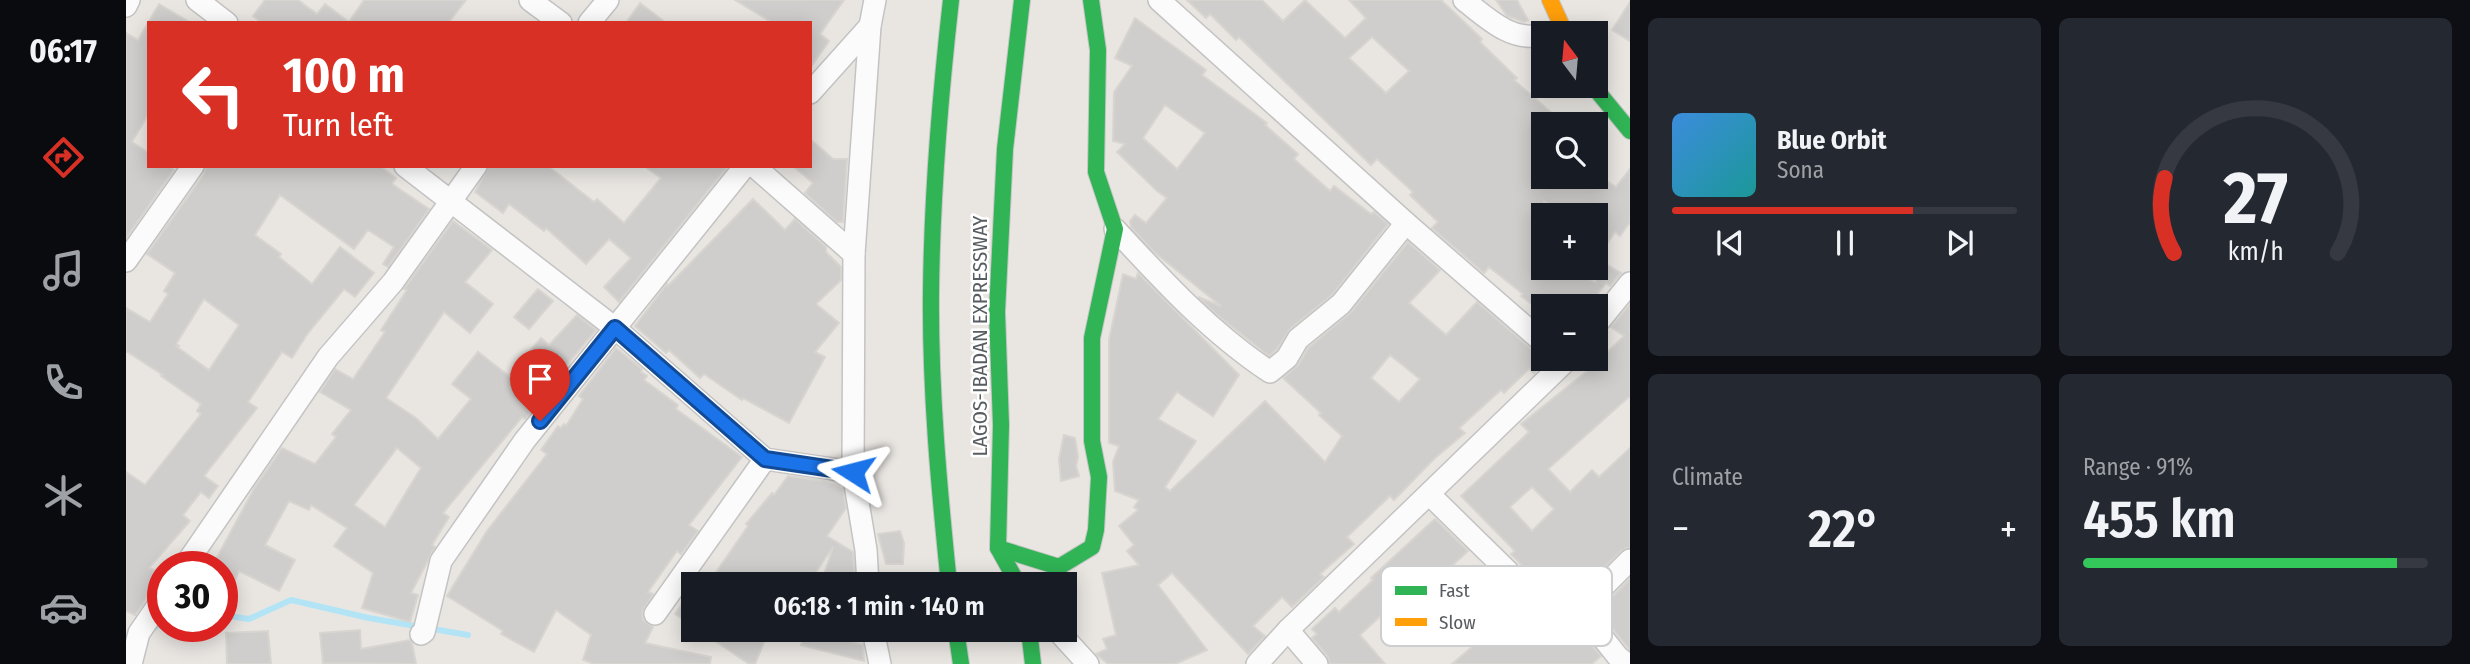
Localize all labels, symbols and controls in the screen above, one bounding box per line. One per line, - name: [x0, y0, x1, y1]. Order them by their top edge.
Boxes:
- north arrow: [1531, 21, 1608, 98]
- map controls: [1531, 21, 1608, 371]
- text: 06:17: [29, 32, 97, 70]
- text: 100 m: [283, 46, 405, 105]
- icon: left: [168, 49, 259, 140]
- text: Turn left: [283, 106, 393, 144]
- button: search: [1531, 112, 1608, 189]
- text: Blue Orbit: [1777, 125, 1887, 156]
- icon: directions: [39, 133, 88, 182]
- text: Sona: [1777, 156, 1824, 184]
- text: 27: [2222, 156, 2288, 243]
- button: +: [1531, 203, 1608, 280]
- street label: LAGOS-IBADAN EXPRESSWAY: [967, 215, 993, 456]
- icon: previous: [1711, 224, 1749, 262]
- icon: pause: [1826, 224, 1864, 262]
- icon: next: [1941, 224, 1979, 262]
- text: km/h: [2228, 237, 2283, 267]
- icon: music: [39, 246, 88, 295]
- button: −: [1531, 294, 1608, 371]
- pin: [510, 349, 570, 421]
- icon: phone: [39, 358, 88, 407]
- icon: arrive: [521, 360, 559, 398]
- position arrow: [816, 435, 890, 509]
- text: Range · 91%: [2083, 453, 2193, 481]
- text: Climate: [1672, 463, 1743, 491]
- icon: climate: [39, 471, 88, 520]
- text: 455 km: [2083, 488, 2236, 551]
- text: 22°: [1808, 498, 1880, 561]
- text: −: [1672, 506, 1689, 552]
- text: +: [2000, 506, 2017, 552]
- speed limit sign: 30: [147, 551, 238, 642]
- legend: [1381, 566, 1612, 646]
- text: Fast: [1439, 579, 1470, 602]
- icon: car: [39, 583, 88, 632]
- text: 06:18 · 1 min · 140 m: [773, 591, 985, 622]
- text: Slow: [1439, 611, 1476, 634]

